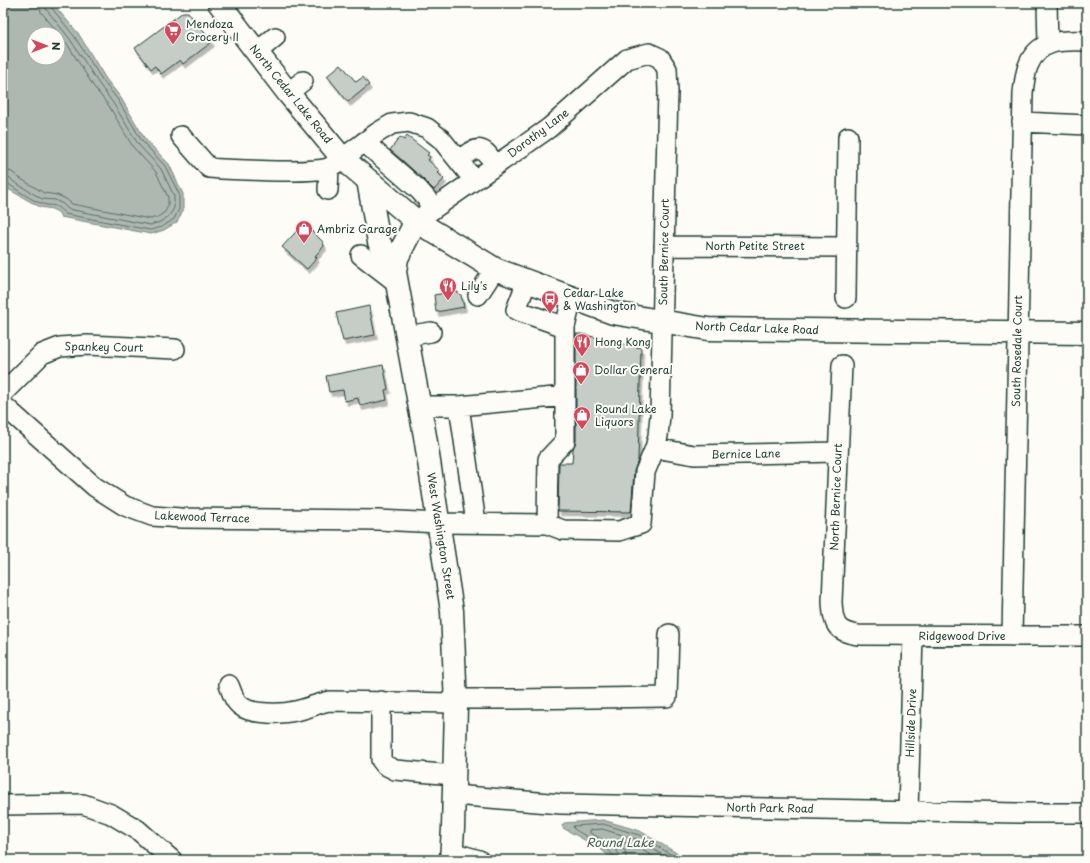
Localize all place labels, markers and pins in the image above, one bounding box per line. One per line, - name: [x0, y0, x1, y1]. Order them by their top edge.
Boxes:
- place label: Mendoza Grocery II: [186, 15, 239, 45]
- supermarket icon: Mendoza Grocery II: [163, 20, 183, 45]
- shop icon: Ambriz Garage: [294, 219, 314, 244]
- place label: Ambriz Garage: [317, 220, 397, 237]
- restaurant icon: Lily's: [438, 276, 458, 301]
- place label: Lily's: [461, 277, 487, 294]
- place label: Cedar Lake & Washington: [563, 284, 636, 314]
- bus stop icon: Cedar Lake & Washington: [540, 289, 560, 314]
- restaurant icon: Hong Kong: [572, 332, 592, 357]
- place label: Hong Kong: [595, 333, 651, 350]
- shop icon: Dollar General: [571, 360, 591, 385]
- place label: Dollar General: [594, 361, 673, 378]
- place label: Round Lake Liquors: [595, 400, 657, 430]
- shop icon: Round Lake Liquors: [572, 405, 592, 430]

